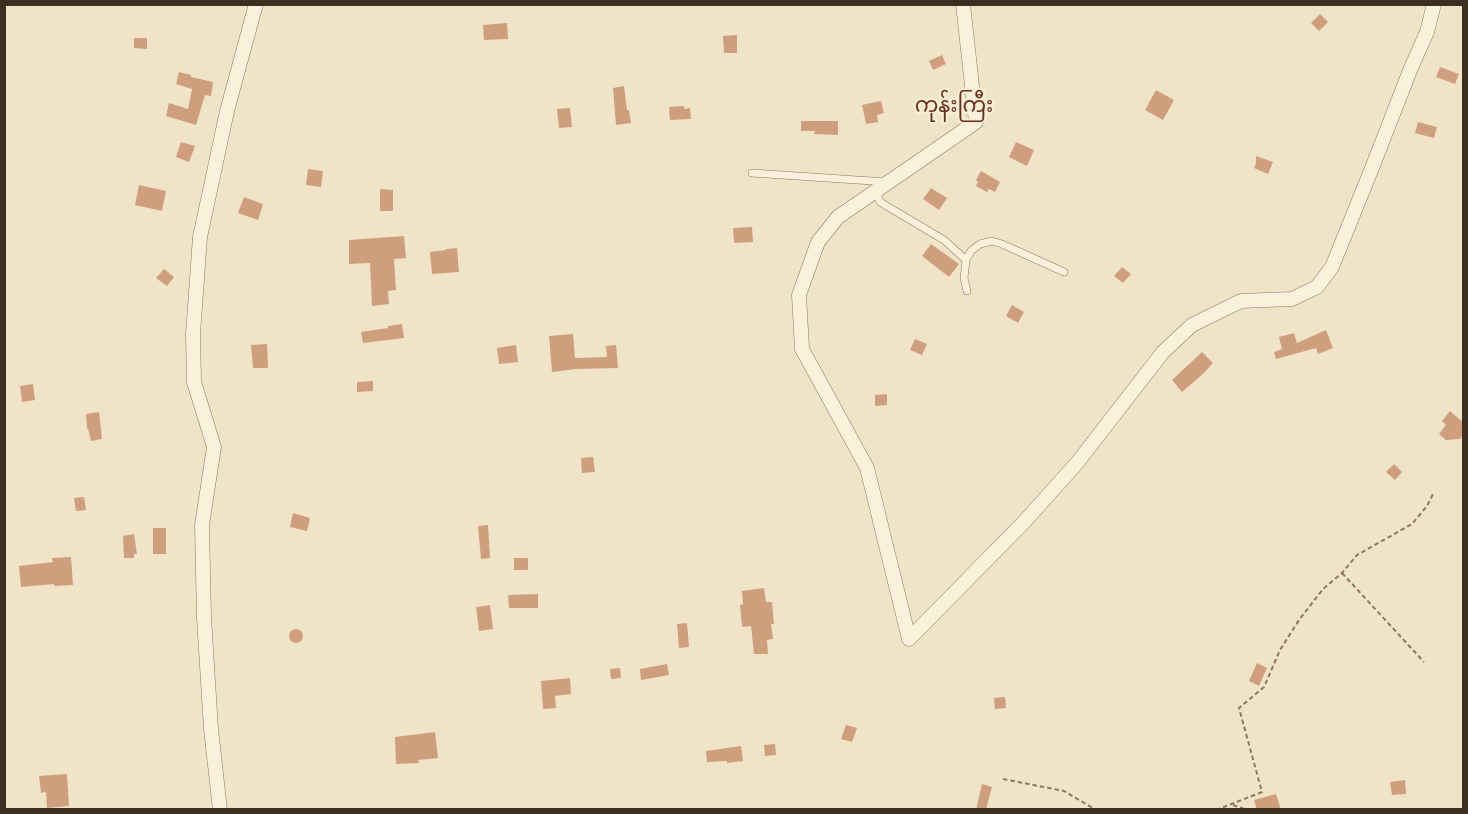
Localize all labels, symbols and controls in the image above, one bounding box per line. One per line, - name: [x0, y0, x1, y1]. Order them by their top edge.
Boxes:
- district label: ကုန်းကြီး: [915, 93, 993, 119]

